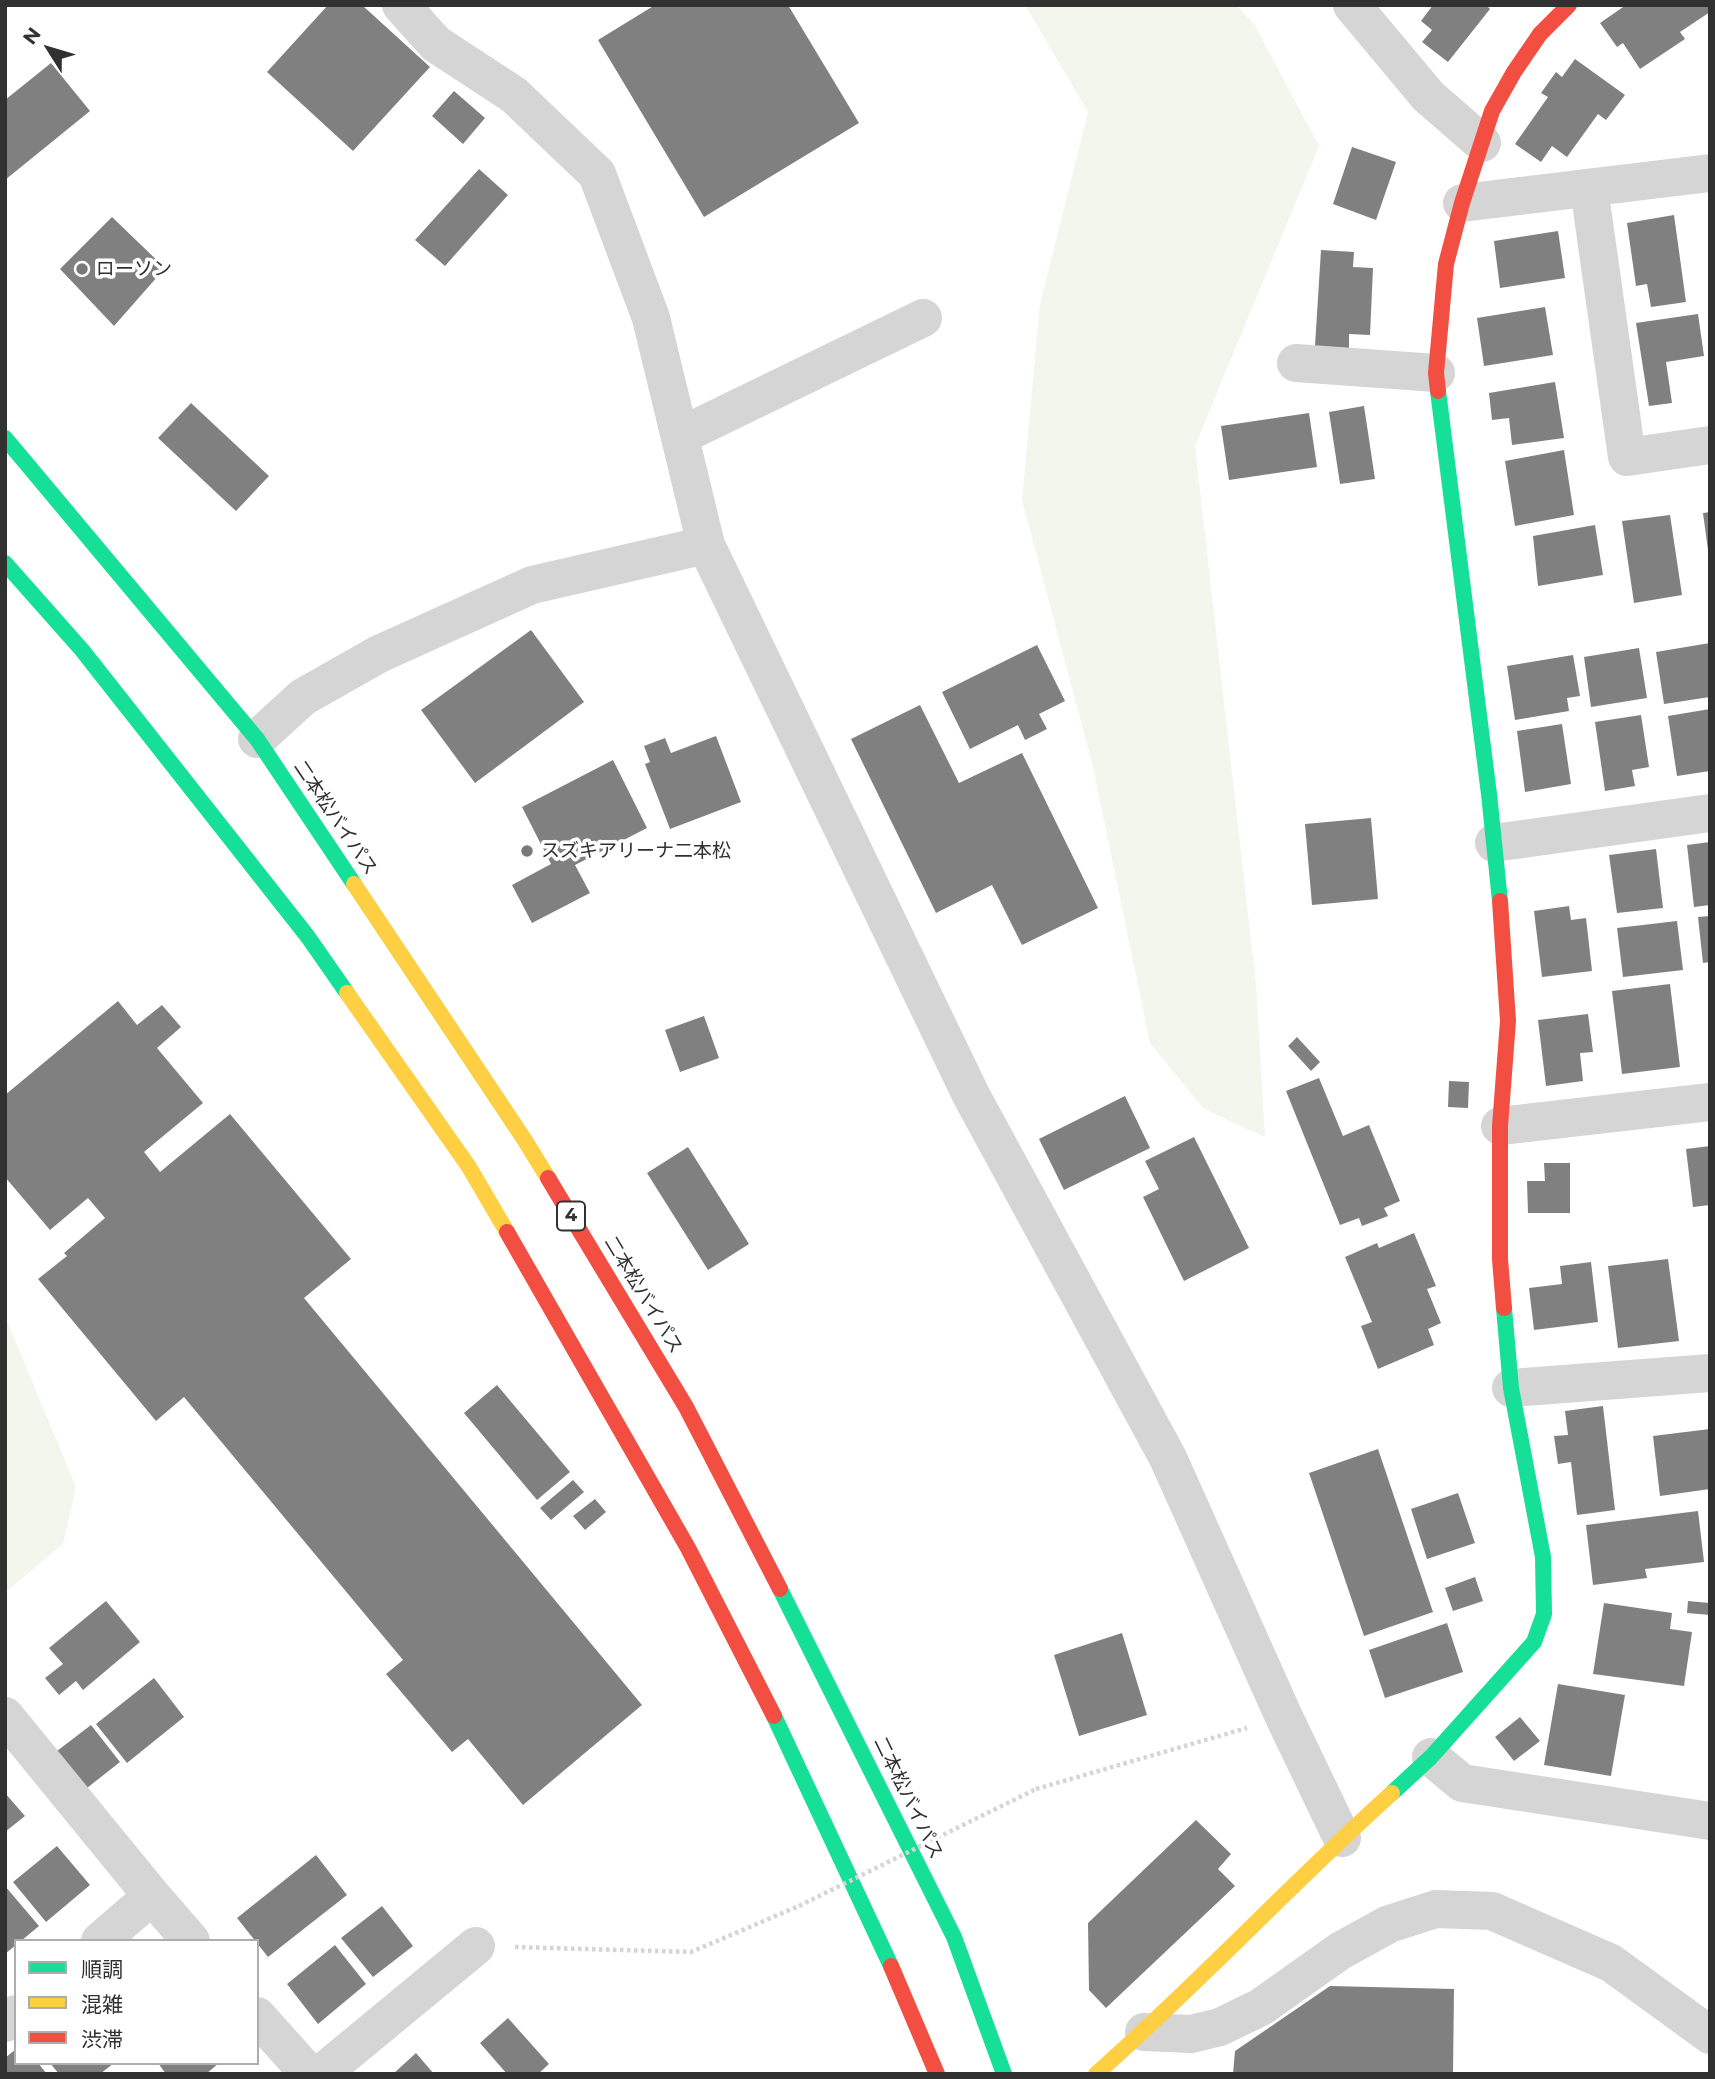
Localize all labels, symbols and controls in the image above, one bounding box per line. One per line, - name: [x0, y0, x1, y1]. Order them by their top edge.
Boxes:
- north arrow: [14, 14, 84, 84]
- text: N: [18, 23, 46, 49]
- place label: ローソン: [96, 258, 172, 280]
- marker: ローソン: [74, 261, 90, 277]
- street label: 二本松バイパス: [288, 756, 382, 880]
- place label: スズキアリーナ二本松: [541, 840, 731, 862]
- marker: スズキアリーナ二本松: [519, 843, 535, 859]
- road number: 4: [557, 1202, 585, 1231]
- street label: 二本松バイパス: [599, 1232, 687, 1358]
- street label: 二本松バイパス: [869, 1733, 947, 1863]
- legend: [14, 1939, 259, 2065]
- text: 順調: [81, 1957, 123, 1982]
- text: 混雑: [81, 1992, 123, 2017]
- text: 渋滞: [81, 2027, 123, 2052]

